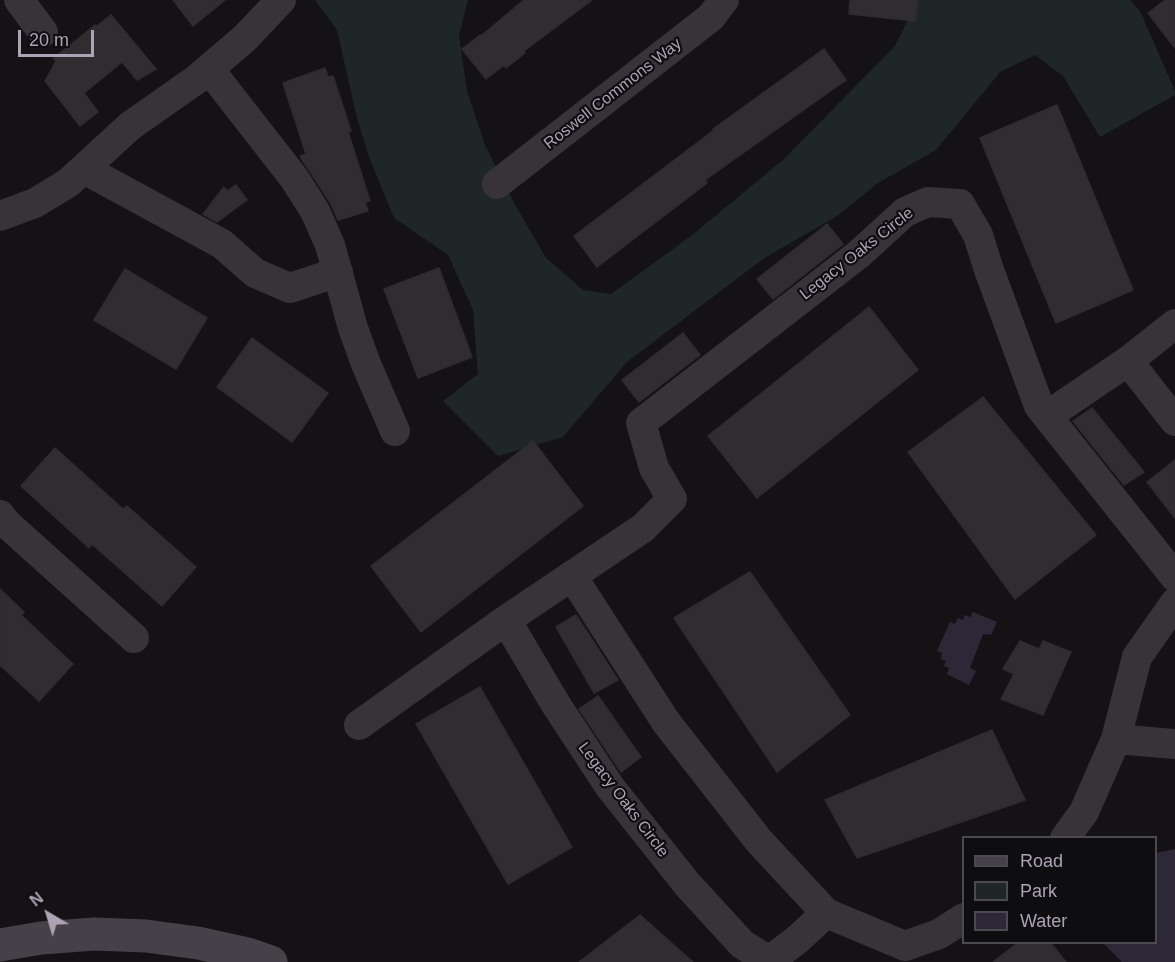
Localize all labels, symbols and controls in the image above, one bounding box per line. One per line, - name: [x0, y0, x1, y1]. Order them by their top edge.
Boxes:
- scale bar: [21, 18, 98, 56]
- text: 20 m: [29, 30, 69, 50]
- street label: Roswell Commons Way: [540, 34, 686, 154]
- street label: Legacy Oaks Circle: [796, 204, 918, 304]
- street label: Legacy Oaks Circle: [574, 739, 672, 861]
- legend: [962, 836, 1157, 944]
- text: Road: [1020, 851, 1063, 871]
- text: Park: [1020, 881, 1057, 901]
- north arrow: [18, 884, 78, 944]
- text: N: [27, 889, 46, 910]
- text: Water: [1020, 911, 1067, 931]

